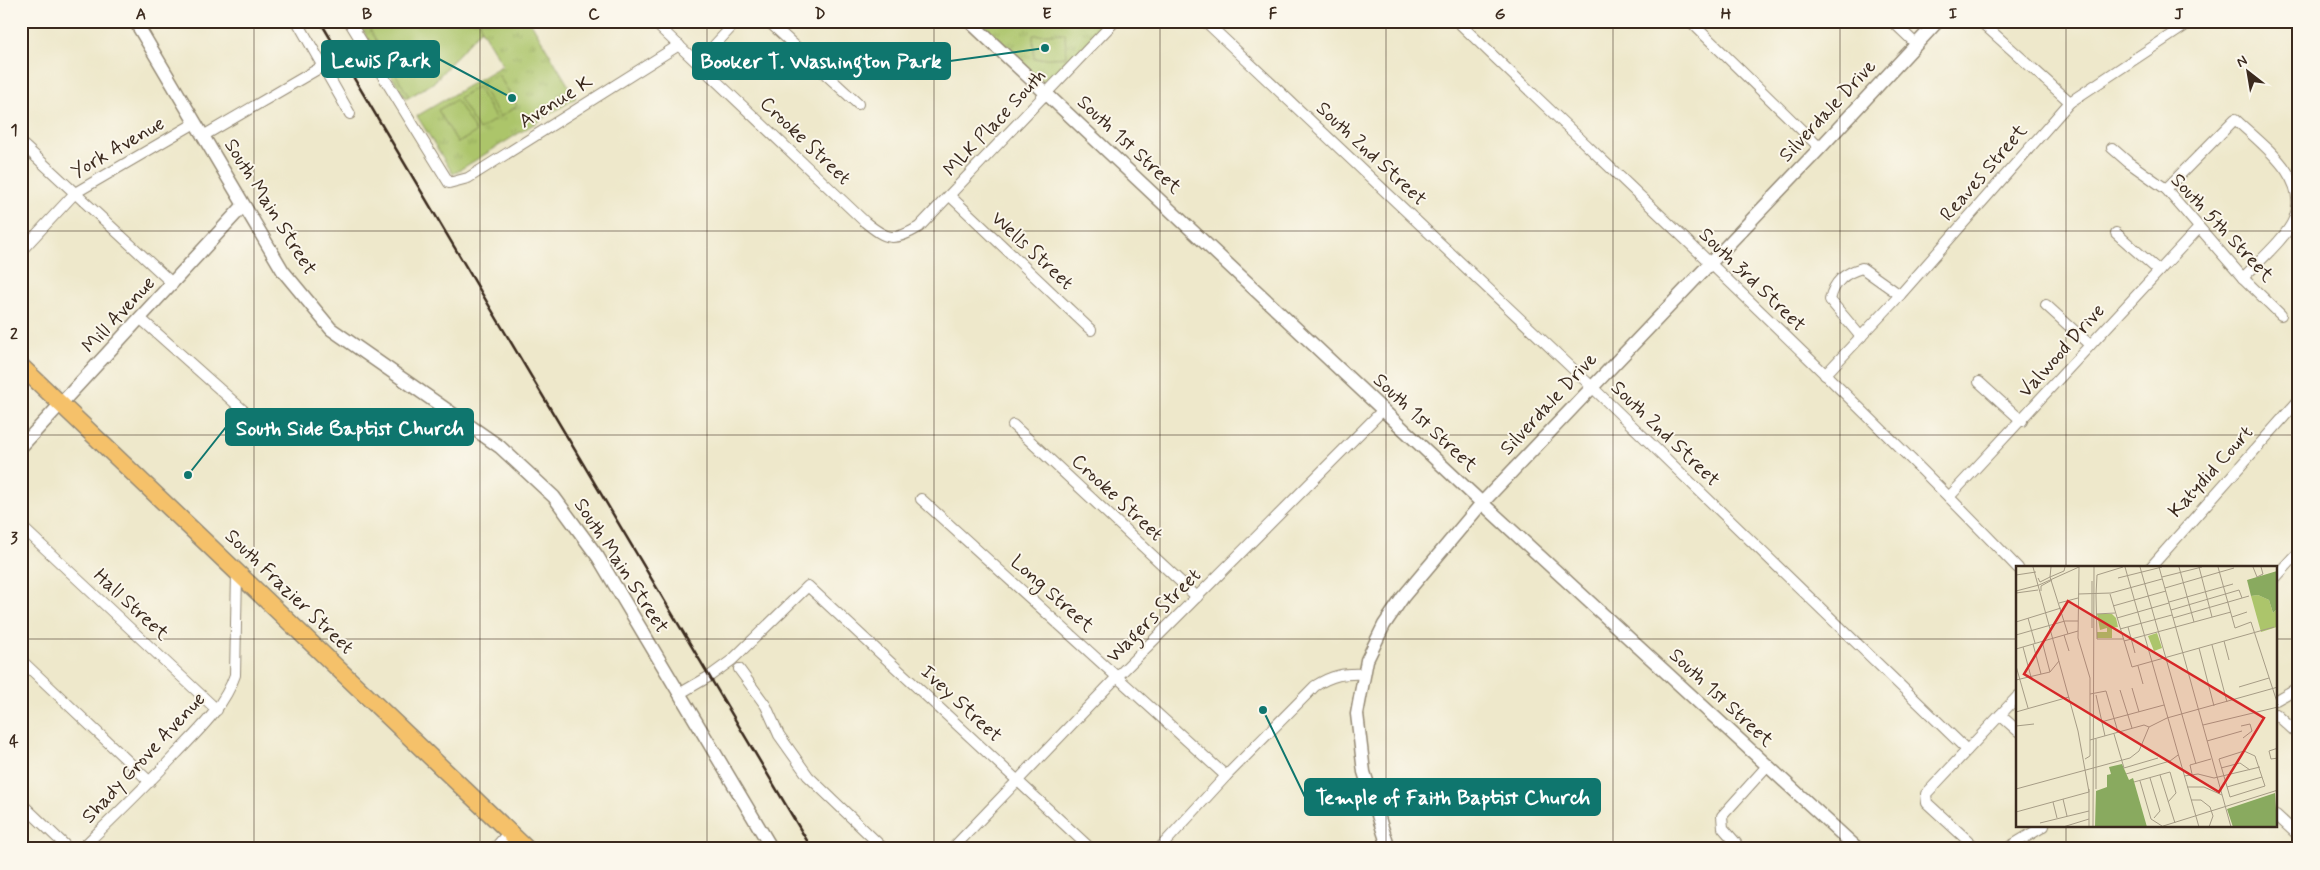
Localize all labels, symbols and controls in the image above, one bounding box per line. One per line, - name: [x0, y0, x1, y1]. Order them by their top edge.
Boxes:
- text: A: [136, 4, 146, 25]
- text: B: [362, 4, 372, 25]
- text: C: [588, 4, 600, 25]
- text: D: [814, 4, 826, 25]
- text: E: [1042, 4, 1052, 25]
- text: F: [1269, 4, 1278, 25]
- text: G: [1495, 4, 1506, 25]
- text: H: [1721, 4, 1732, 25]
- text: I: [1949, 4, 1958, 25]
- text: J: [2174, 4, 2184, 25]
- callout: Lewis Park: [322, 41, 439, 77]
- callout: Booker T. Washington Park: [693, 43, 950, 79]
- text: Lewis Park: [331, 47, 432, 75]
- text: Booker T. Washington Park: [700, 48, 942, 78]
- north arrow: [2222, 48, 2272, 98]
- text: N: [2233, 52, 2250, 72]
- street label: Silverdale Drive: [1773, 54, 1883, 168]
- street label: MLK Place South: [938, 63, 1052, 183]
- street label: Avenue K: [514, 69, 598, 135]
- street label: South 1st Street: [1071, 89, 1187, 201]
- street label: Crooke Street: [754, 91, 856, 191]
- street label: South 2nd Street: [1310, 96, 1432, 212]
- street label: York Avenue: [66, 110, 170, 186]
- street label: Reaves Street: [1934, 118, 2034, 228]
- text: 1: [10, 120, 18, 141]
- street label: South Main Street: [217, 134, 323, 280]
- street label: South 5th Street: [2164, 167, 2280, 289]
- street label: Wells Street: [985, 206, 1079, 296]
- street label: South 3rd Street: [1692, 222, 1812, 338]
- street label: Mill Avenue: [76, 270, 162, 360]
- street label: Valwood Drive: [2012, 298, 2112, 404]
- text: 2: [10, 324, 18, 345]
- street label: Silverdale Drive: [1494, 347, 1604, 461]
- street label: South 1st Street: [1367, 367, 1483, 479]
- street label: South 2nd Street: [1604, 375, 1726, 493]
- callout: South Side Baptist Church: [226, 409, 473, 445]
- text: South Side Baptist Church: [236, 415, 465, 443]
- street label: Katydid Court: [2162, 420, 2260, 524]
- street label: Crooke Street: [1065, 448, 1169, 548]
- street label: South Main Street: [567, 493, 675, 639]
- street label: South Frazier Street: [219, 523, 359, 661]
- text: 3: [10, 528, 18, 549]
- street label: Long Street: [1003, 549, 1100, 640]
- street label: Hall Street: [87, 563, 175, 647]
- street label: Wagers Street: [1101, 563, 1209, 671]
- inset map: [2016, 566, 2278, 828]
- street label: South 1st Street: [1663, 642, 1779, 754]
- street label: Ivey Street: [914, 659, 1008, 749]
- street label: Shady Grove Avenue: [76, 686, 212, 830]
- text: 4: [9, 731, 19, 752]
- callout: Temple of Faith Baptist Church: [1305, 779, 1600, 815]
- text: Temple of Faith Baptist Church: [1316, 784, 1591, 812]

